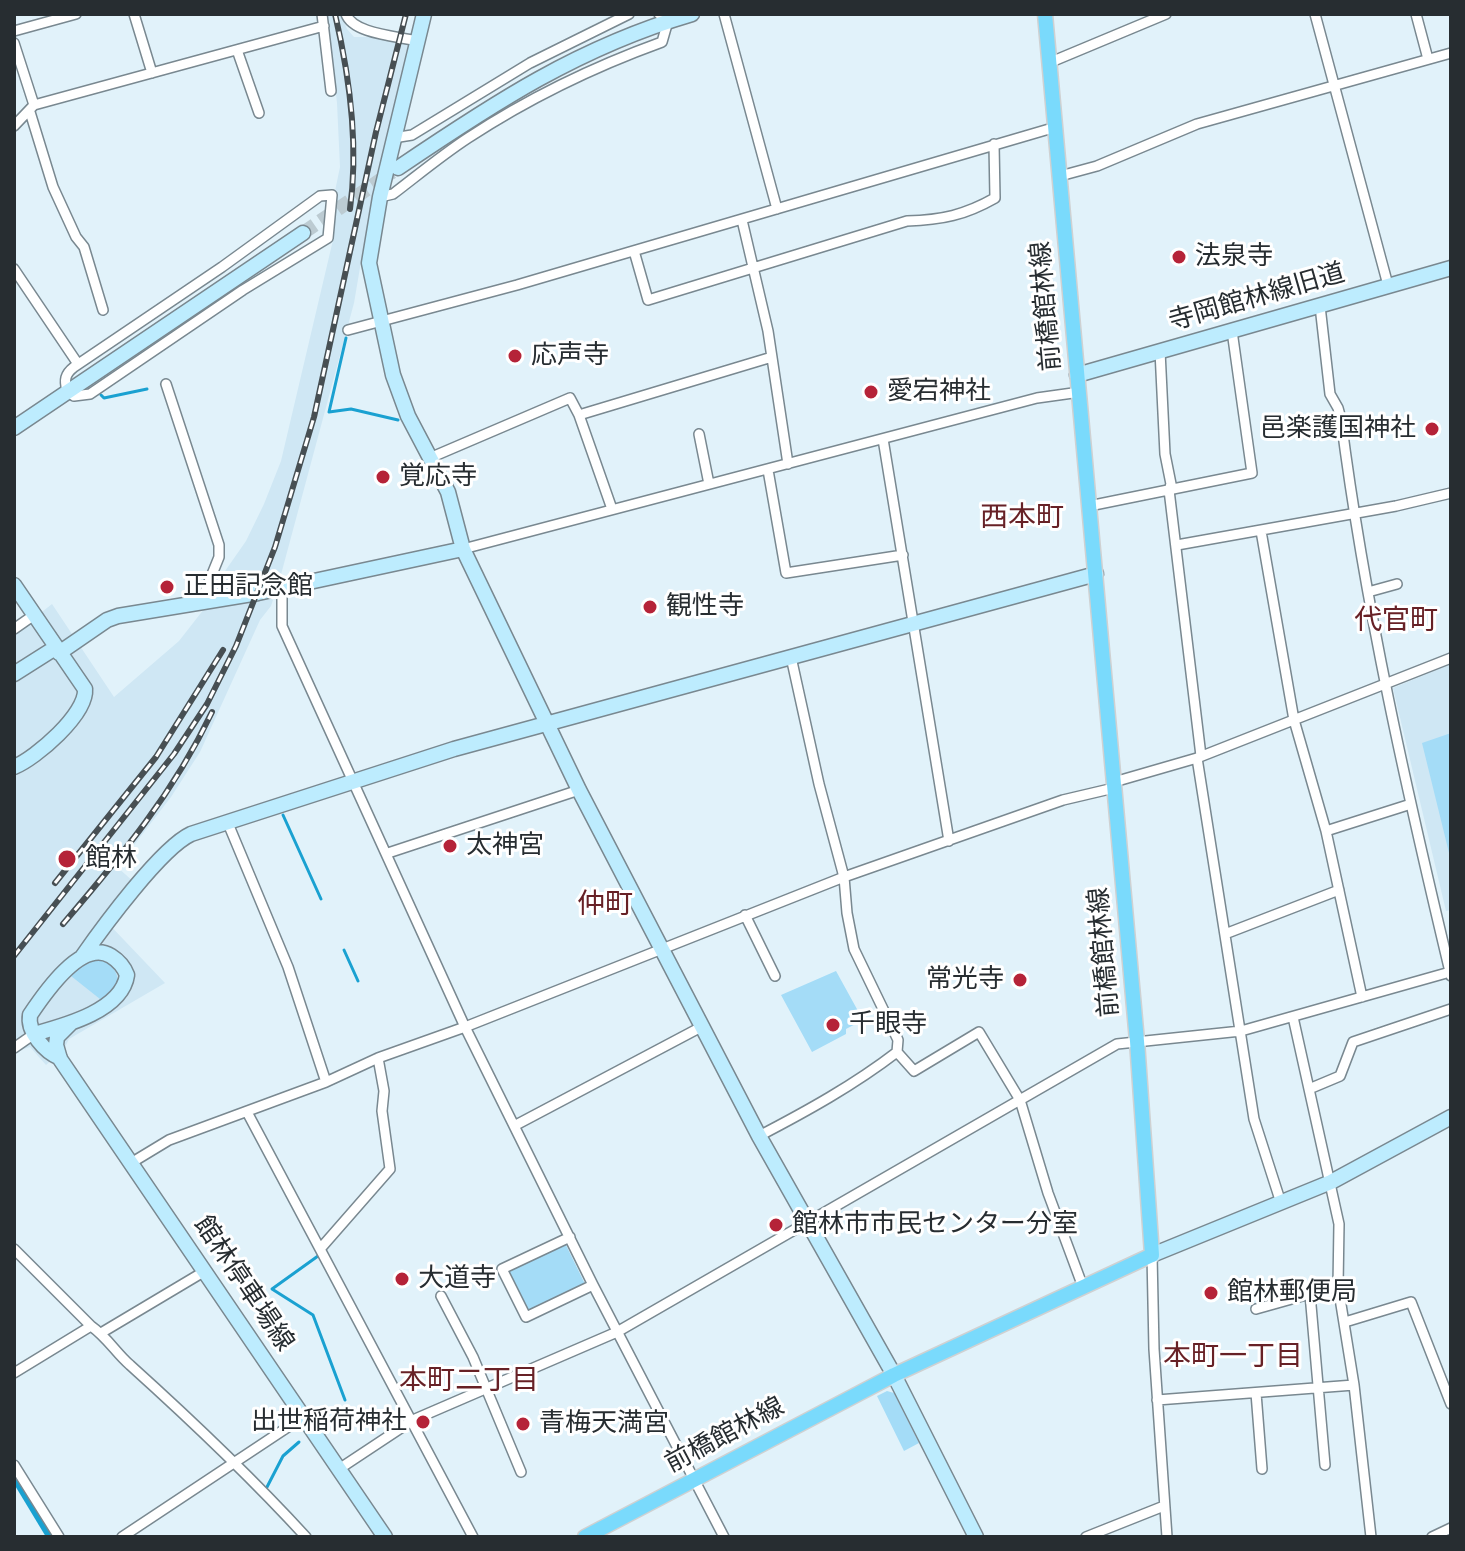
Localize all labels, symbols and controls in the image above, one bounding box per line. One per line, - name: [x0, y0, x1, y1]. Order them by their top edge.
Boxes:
- street label: 前橋館林線: [1026, 240, 1068, 372]
- place label: 法泉寺: [1195, 241, 1273, 273]
- marker: 法泉寺: [1170, 248, 1188, 266]
- street label: 寺岡館林線旧道: [1165, 258, 1349, 338]
- place label: 応声寺: [531, 340, 609, 372]
- marker: 応声寺: [506, 347, 524, 365]
- place label: 愛宕神社: [887, 376, 991, 408]
- marker: 愛宕神社: [862, 383, 880, 401]
- place label: 邑楽護国神社: [1260, 413, 1416, 445]
- marker: 邑楽護国神社: [1423, 420, 1441, 438]
- place label: 覚応寺: [399, 461, 477, 493]
- marker: 覚応寺: [374, 468, 392, 486]
- district label: 西本町: [980, 502, 1064, 536]
- place label: 正田記念館: [183, 571, 313, 603]
- marker: 正田記念館: [158, 578, 176, 596]
- place label: 観性寺: [666, 591, 744, 623]
- marker: 観性寺: [641, 598, 659, 616]
- district label: 代官町: [1354, 605, 1438, 639]
- place label: 太神宮: [466, 830, 544, 862]
- marker: 太神宮: [441, 837, 459, 855]
- place label: 館林: [85, 843, 137, 875]
- marker: 館林: [56, 848, 78, 870]
- street label: 前橋館林線: [1084, 886, 1126, 1018]
- district label: 仲町: [577, 889, 633, 923]
- place label: 常光寺: [926, 964, 1004, 996]
- marker: 常光寺: [1011, 971, 1029, 989]
- place label: 千眼寺: [849, 1009, 927, 1041]
- marker: 千眼寺: [824, 1016, 842, 1034]
- place label: 館林市市民センター分室: [792, 1209, 1078, 1241]
- street label: 館林停車場線: [186, 1211, 300, 1357]
- marker: 館林市市民センター分室: [767, 1216, 785, 1234]
- place label: 大道寺: [418, 1263, 496, 1295]
- marker: 大道寺: [393, 1270, 411, 1288]
- place label: 館林郵便局: [1227, 1277, 1357, 1309]
- marker: 館林郵便局: [1202, 1284, 1220, 1302]
- district label: 本町一丁目: [1163, 1341, 1303, 1375]
- district label: 本町二丁目: [399, 1365, 539, 1399]
- street label: 前橋館林線: [660, 1392, 790, 1480]
- place label: 出世稲荷神社: [251, 1406, 407, 1438]
- place label: 青梅天満宮: [539, 1408, 669, 1440]
- marker: 出世稲荷神社: [414, 1413, 432, 1431]
- marker: 青梅天満宮: [514, 1415, 532, 1433]

